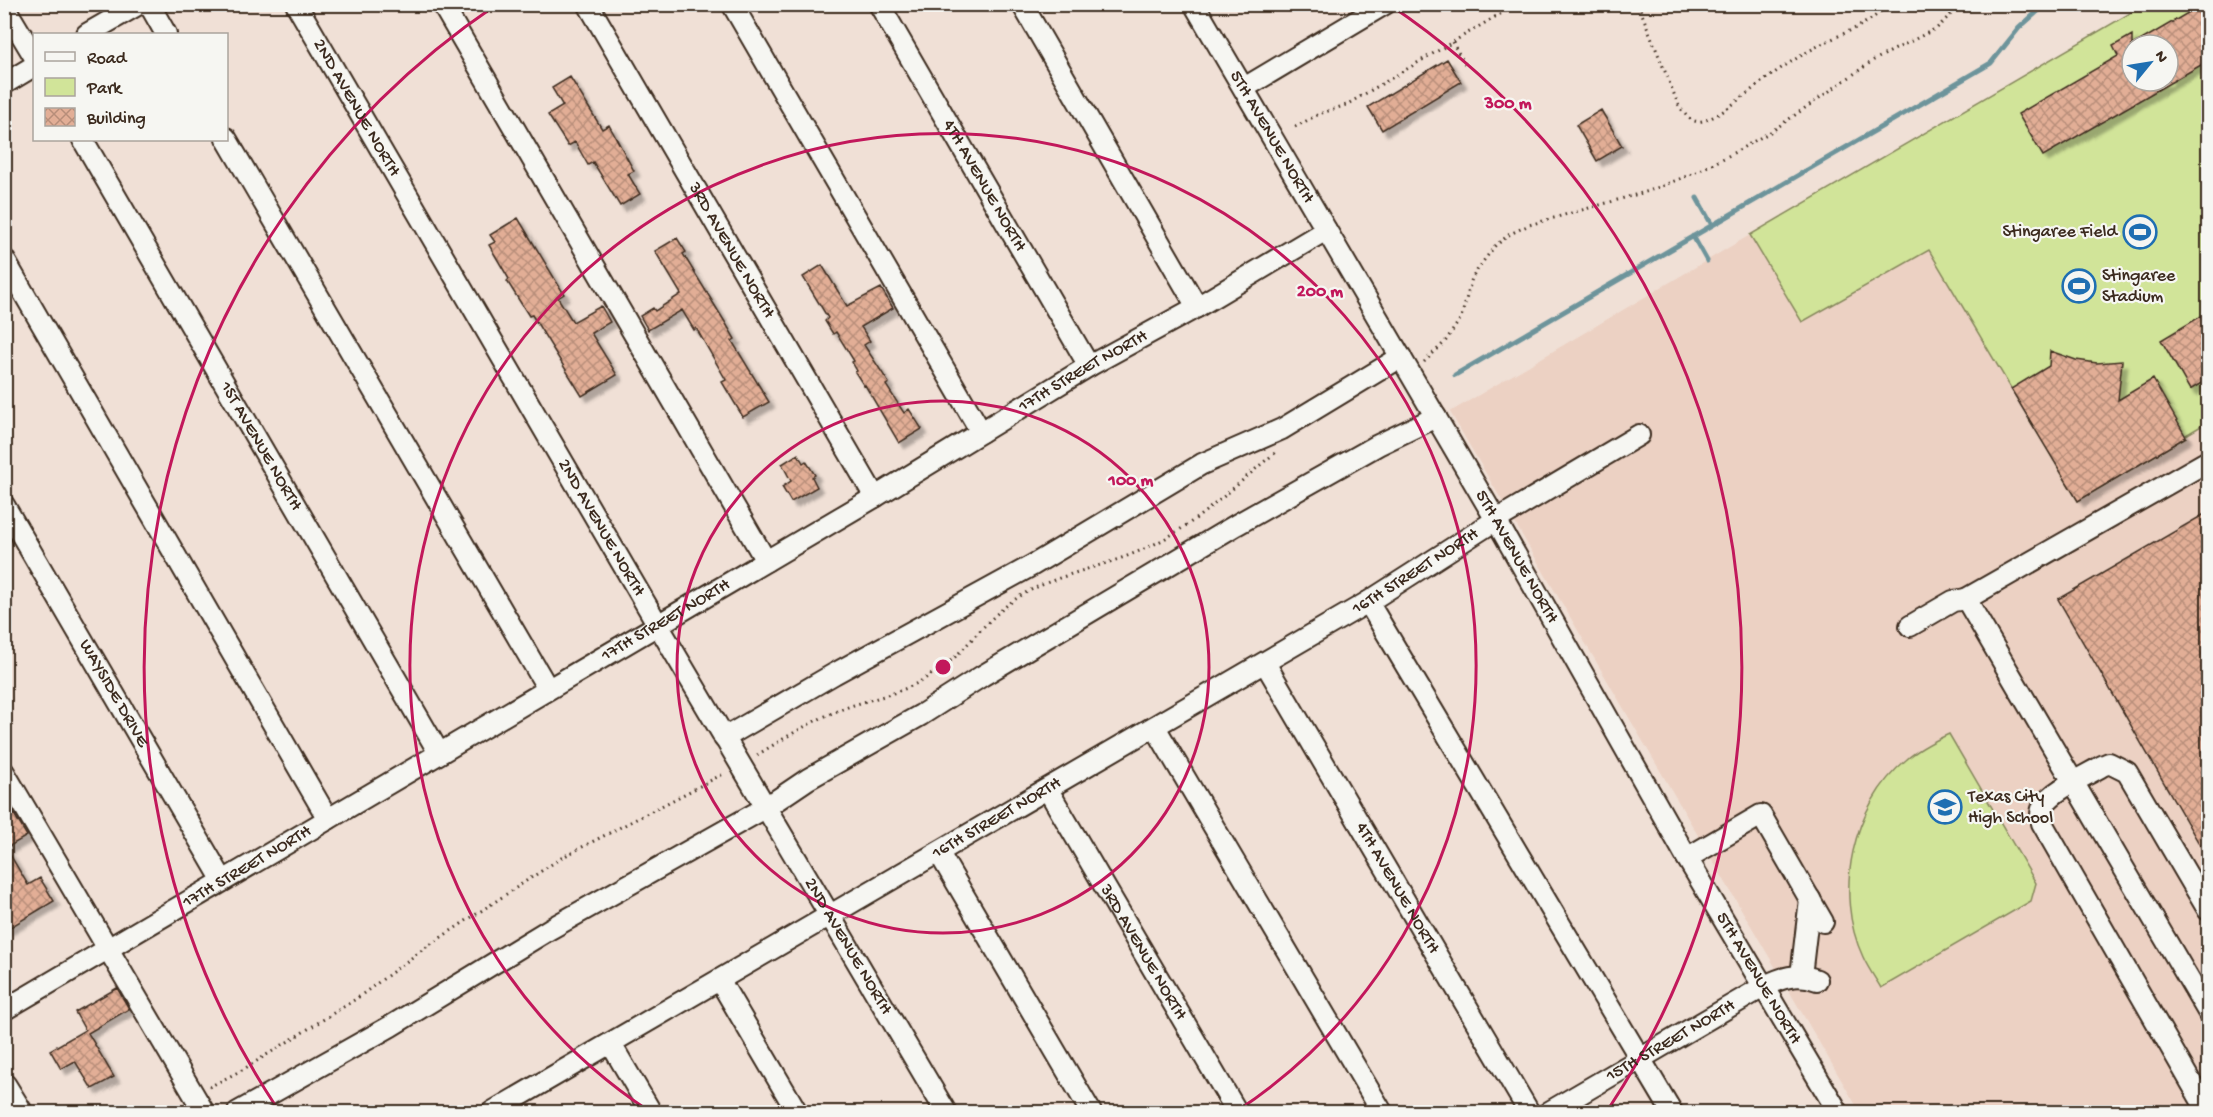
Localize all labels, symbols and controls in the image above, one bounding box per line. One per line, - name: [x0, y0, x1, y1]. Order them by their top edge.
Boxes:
- legend: [33, 33, 228, 141]
- north arrow: [2120, 33, 2180, 93]
- street label: 2ND AVENUE NORTH: [308, 35, 405, 181]
- text: N: [2149, 48, 2171, 67]
- text: Road: [87, 49, 128, 70]
- street label: 5TH AVENUE NORTH: [1225, 67, 1319, 207]
- text: Park: [86, 79, 123, 100]
- text: 300 m: [1484, 94, 1532, 115]
- text: Building: [86, 109, 146, 130]
- street label: 4TH AVENUE NORTH: [938, 116, 1031, 256]
- street label: 3RD AVENUE NORTH: [683, 178, 779, 323]
- sports icon: Stingaree Field: [2122, 214, 2158, 250]
- place label: Stingaree Field: [2002, 222, 2118, 243]
- place label: Stingaree Stadium: [2102, 266, 2176, 308]
- sports icon: Stingaree Stadium: [2061, 268, 2097, 304]
- text: 200 m: [1297, 282, 1343, 303]
- street label: 17TH STREET NORTH: [1014, 325, 1152, 418]
- street label: 1ST AVENUE NORTH: [215, 377, 307, 515]
- street label: 2ND AVENUE NORTH: [553, 455, 650, 601]
- text: 100 m: [1108, 471, 1154, 492]
- street label: 5TH AVENUE NORTH: [1470, 486, 1563, 628]
- street label: 16TH STREET NORTH: [1348, 523, 1483, 620]
- street label: 17TH STREET NORTH: [597, 574, 735, 667]
- street label: WAYSIDE DRIVE: [74, 636, 154, 752]
- centre of rings: [933, 657, 953, 677]
- street label: 16TH STREET NORTH: [928, 772, 1065, 864]
- place label: Texas City High School: [1967, 787, 2053, 829]
- school or university icon: Texas City High School: [1927, 789, 1963, 825]
- street label: 4TH AVENUE NORTH: [1351, 819, 1444, 958]
- street label: 17TH STREET NORTH: [178, 820, 316, 913]
- street label: 2ND AVENUE NORTH: [799, 874, 897, 1019]
- street label: 3RD AVENUE NORTH: [1095, 880, 1191, 1024]
- street label: 5TH AVENUE NORTH: [1711, 909, 1806, 1049]
- street label: 15TH STREET NORTH: [1602, 995, 1740, 1087]

